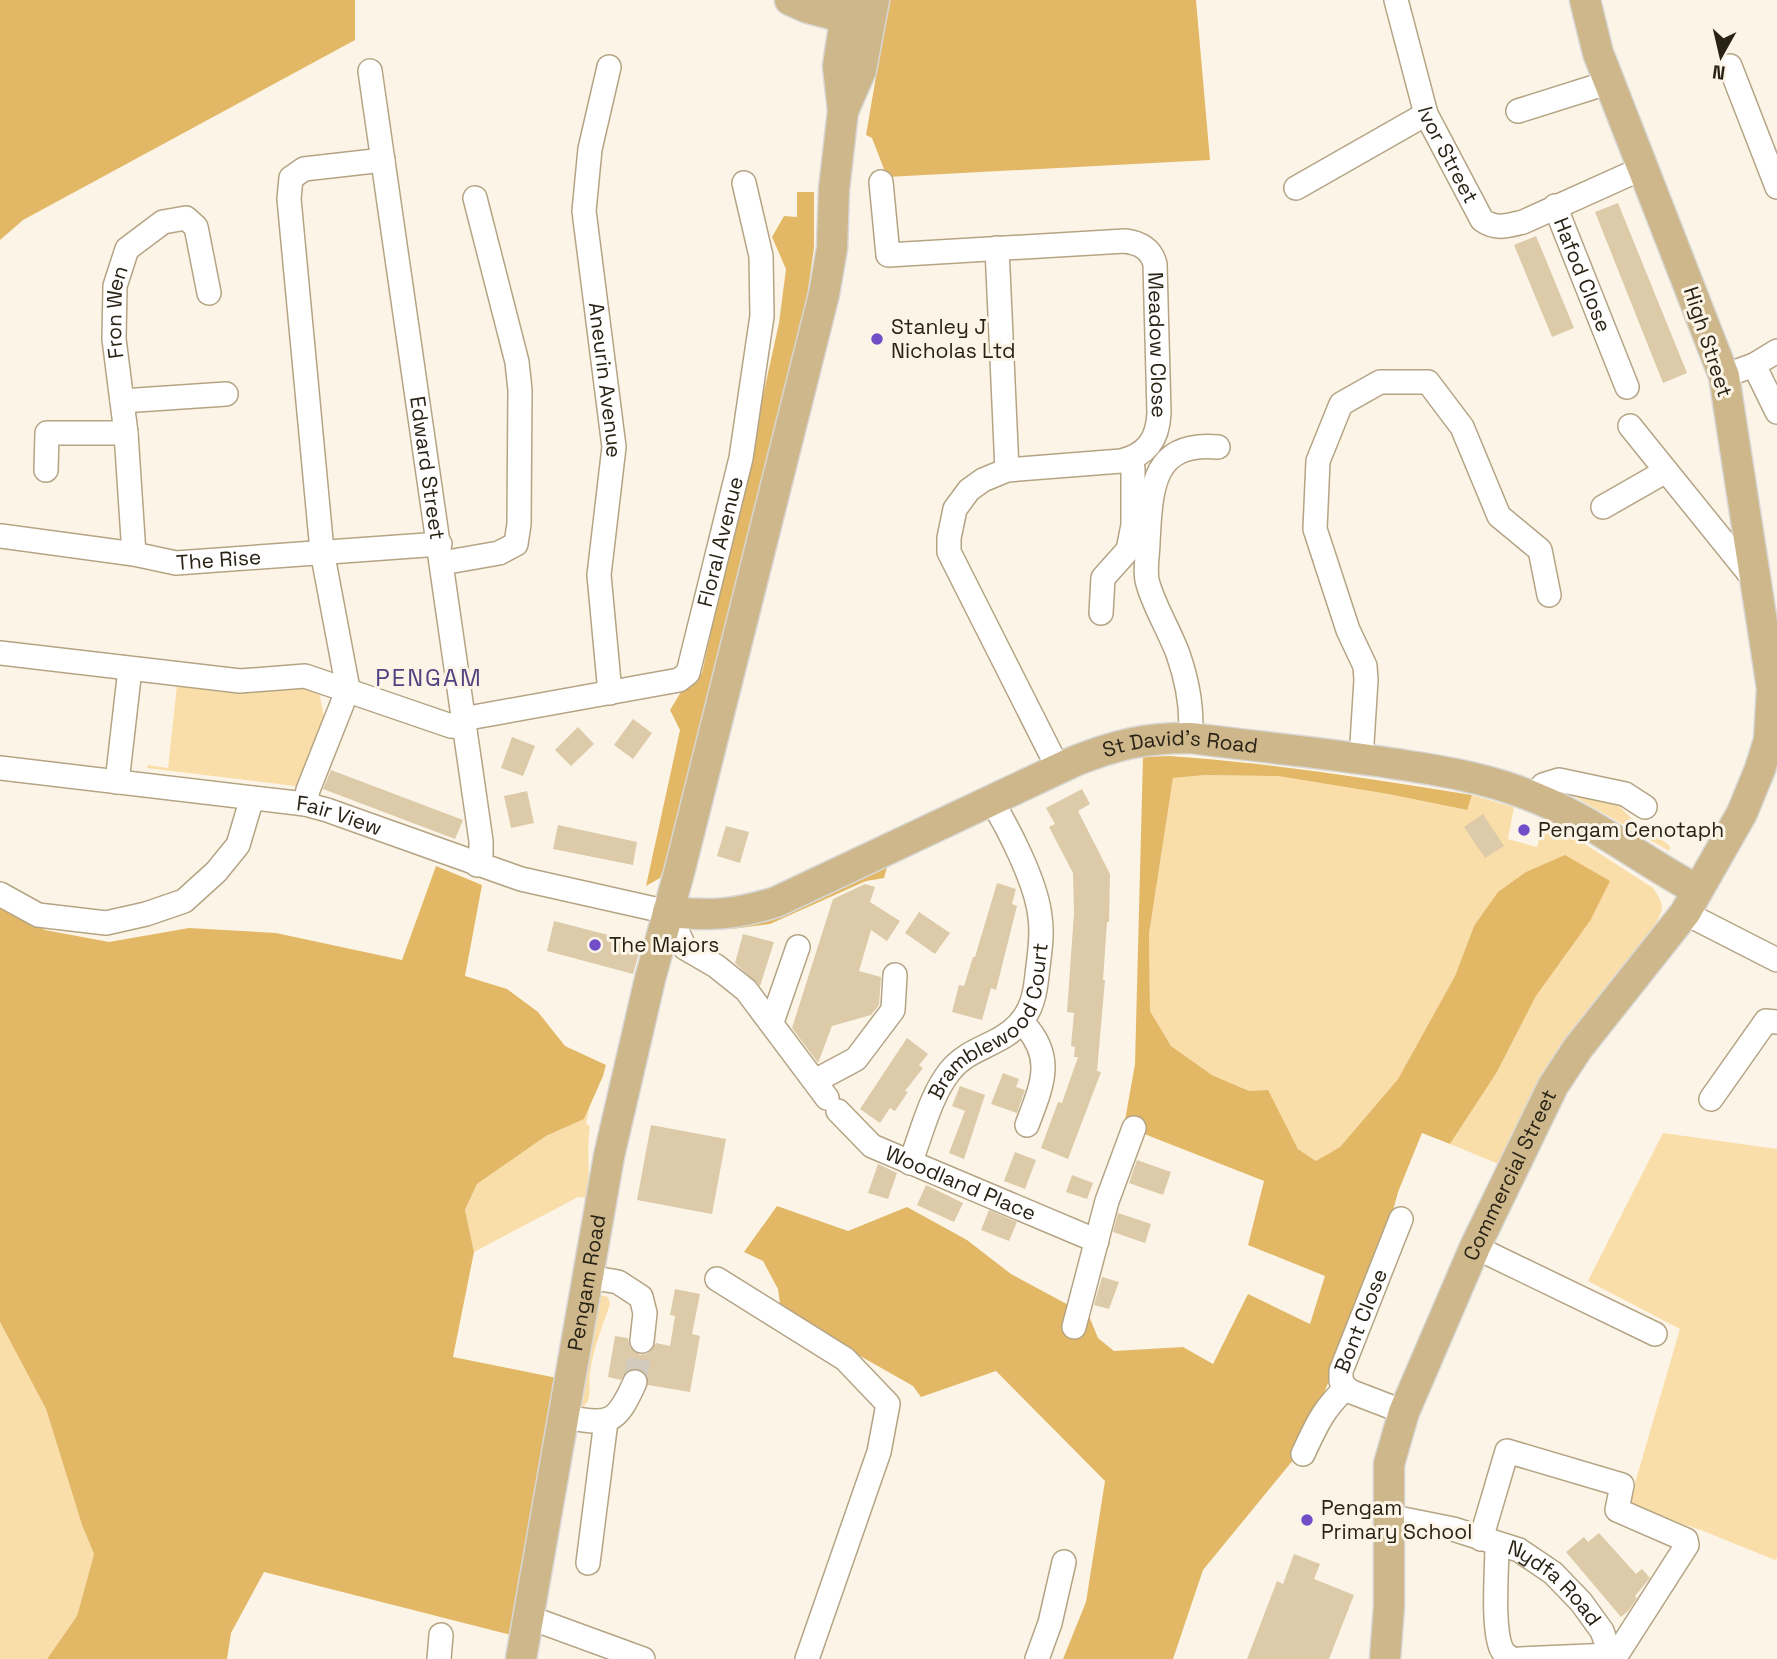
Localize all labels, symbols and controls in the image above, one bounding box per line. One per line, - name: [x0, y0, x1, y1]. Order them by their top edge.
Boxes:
- north arrow: [1686, 21, 1756, 91]
- text: N: [1711, 59, 1727, 86]
- street label: Ivor Street: [1412, 104, 1485, 208]
- street label: Hafod Close: [1548, 213, 1618, 336]
- street label: Fron Wen: [100, 262, 134, 360]
- street label: Meadow Close: [1142, 271, 1173, 418]
- street label: High Street: [1678, 283, 1739, 401]
- street label: Aneurin Avenue: [583, 301, 628, 460]
- place label: Stanley J Nicholas Ltd: [891, 313, 1015, 364]
- marker: Stanley J Nicholas Ltd: [869, 331, 885, 347]
- street label: Edward Street: [404, 394, 451, 541]
- street label: Floral Avenue: [691, 474, 749, 610]
- street label: The Rise: [175, 543, 262, 576]
- district label: PENGAM: [375, 662, 483, 693]
- street label: St David's Road: [1099, 724, 1259, 763]
- street label: Fair View: [295, 789, 386, 841]
- place label: Pengam Cenotaph: [1538, 816, 1724, 843]
- marker: Pengam Cenotaph: [1516, 822, 1532, 838]
- place label: The Majors: [609, 931, 719, 958]
- marker: The Majors: [587, 937, 603, 953]
- street label: Bramblewood Court: [921, 941, 1054, 1104]
- street label: Commercial Street: [1457, 1085, 1562, 1265]
- street label: Woodland Place: [881, 1139, 1040, 1227]
- street label: Pengam Road: [561, 1212, 612, 1353]
- street label: Bont Close: [1328, 1265, 1393, 1377]
- place label: Pengam Primary School: [1321, 1494, 1472, 1545]
- marker: Pengam Primary School: [1299, 1512, 1315, 1528]
- street label: Nydfa Road: [1505, 1533, 1608, 1631]

